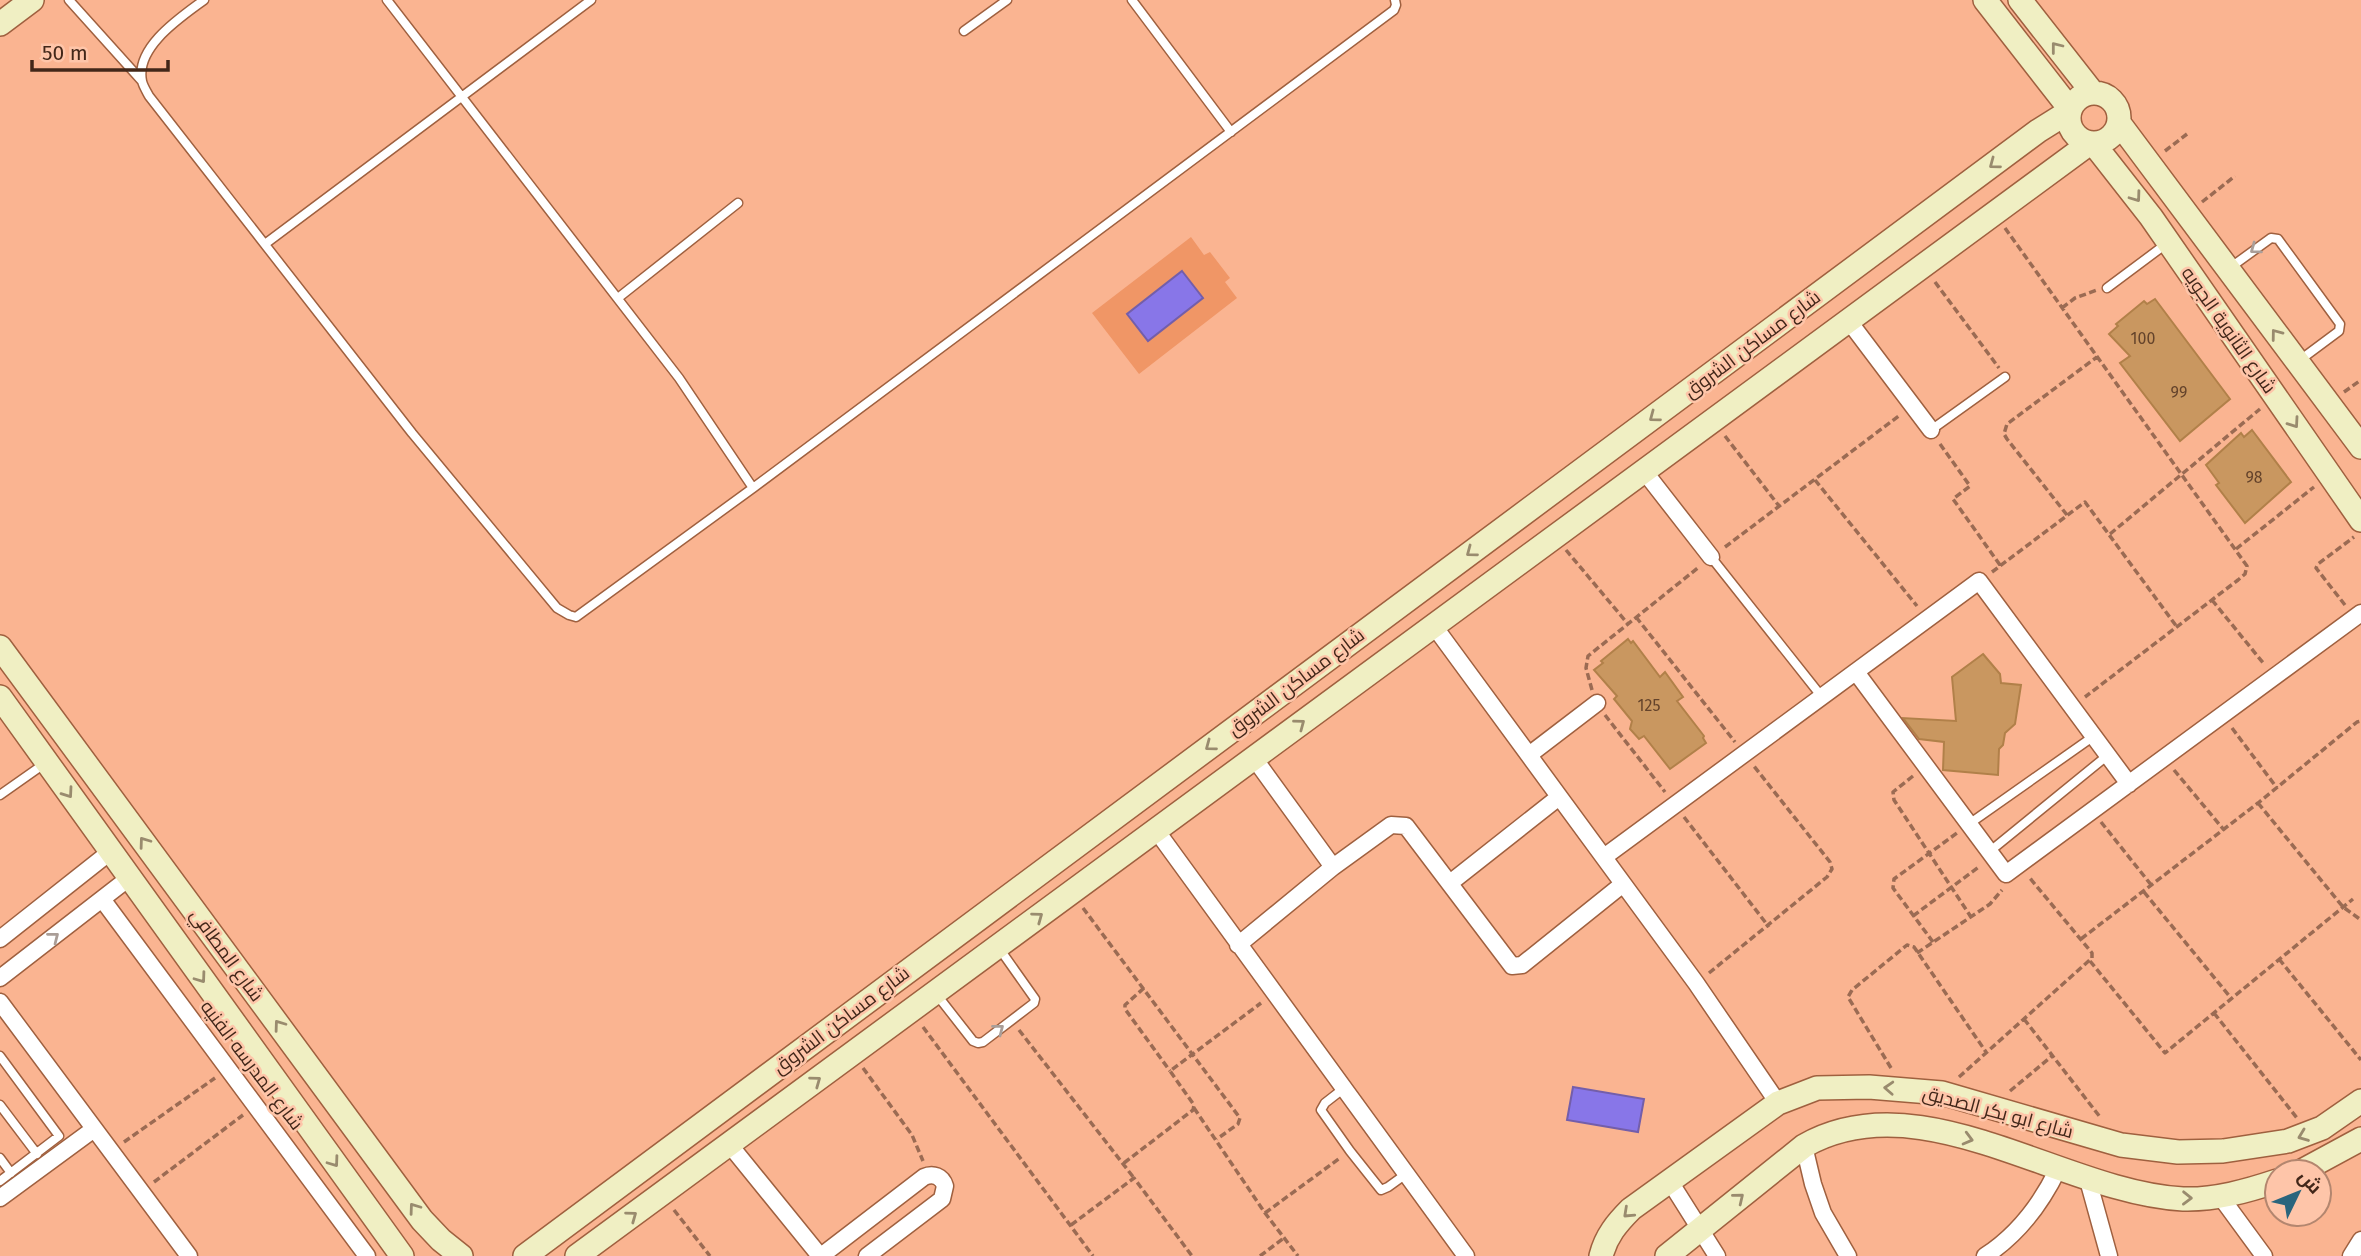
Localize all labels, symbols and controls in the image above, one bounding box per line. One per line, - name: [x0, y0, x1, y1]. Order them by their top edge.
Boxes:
- scale bar: [32, 28, 168, 72]
- text: 50 m: [42, 40, 88, 66]
- one-way arrow: [2051, 43, 2064, 55]
- one-way arrow: [1989, 156, 2002, 169]
- one-way arrow: [2127, 189, 2140, 202]
- one-way arrow: [2251, 241, 2263, 253]
- street label: شارع الثانوية الجويه: [2175, 262, 2281, 399]
- street label: شارع مساكن الشروق: [1679, 285, 1826, 404]
- house number: 100: [2131, 329, 2155, 348]
- one-way arrow: [2272, 329, 2285, 341]
- house number: 99: [2171, 383, 2187, 402]
- one-way arrow: [1649, 408, 1662, 421]
- one-way arrow: [2286, 415, 2298, 428]
- house number: 98: [2245, 468, 2263, 487]
- one-way arrow: [1466, 544, 1479, 556]
- street label: شارع مساكن الشروق: [1223, 623, 1370, 742]
- house number: 125: [1638, 696, 1660, 715]
- one-way arrow: [1293, 719, 1305, 732]
- one-way arrow: [1205, 738, 1218, 750]
- one-way arrow: [60, 785, 72, 798]
- one-way arrow: [139, 837, 152, 850]
- street label: شارع المطافي: [183, 904, 268, 1008]
- one-way arrow: [1031, 913, 1043, 925]
- one-way arrow: [46, 932, 59, 945]
- street label: شارع مساكن الشروق: [768, 961, 915, 1080]
- one-way arrow: [192, 970, 205, 983]
- street label: شارع المدرسه الفنيه: [194, 996, 308, 1136]
- one-way arrow: [274, 1020, 287, 1033]
- one-way arrow: [992, 1025, 1004, 1038]
- one-way arrow: [808, 1077, 821, 1089]
- one-way arrow: [1883, 1081, 1894, 1096]
- street label: شارع ابو بكر الصديق: [1920, 1081, 2076, 1145]
- one-way arrow: [2297, 1127, 2309, 1141]
- one-way arrow: [1962, 1131, 1974, 1146]
- one-way arrow: [326, 1154, 338, 1167]
- north arrow: [2263, 1158, 2333, 1228]
- text: ش: [2293, 1165, 2327, 1199]
- one-way arrow: [2182, 1190, 2193, 1206]
- one-way arrow: [1731, 1194, 1744, 1206]
- one-way arrow: [409, 1203, 422, 1216]
- one-way arrow: [1623, 1205, 1636, 1218]
- one-way arrow: [625, 1211, 637, 1224]

